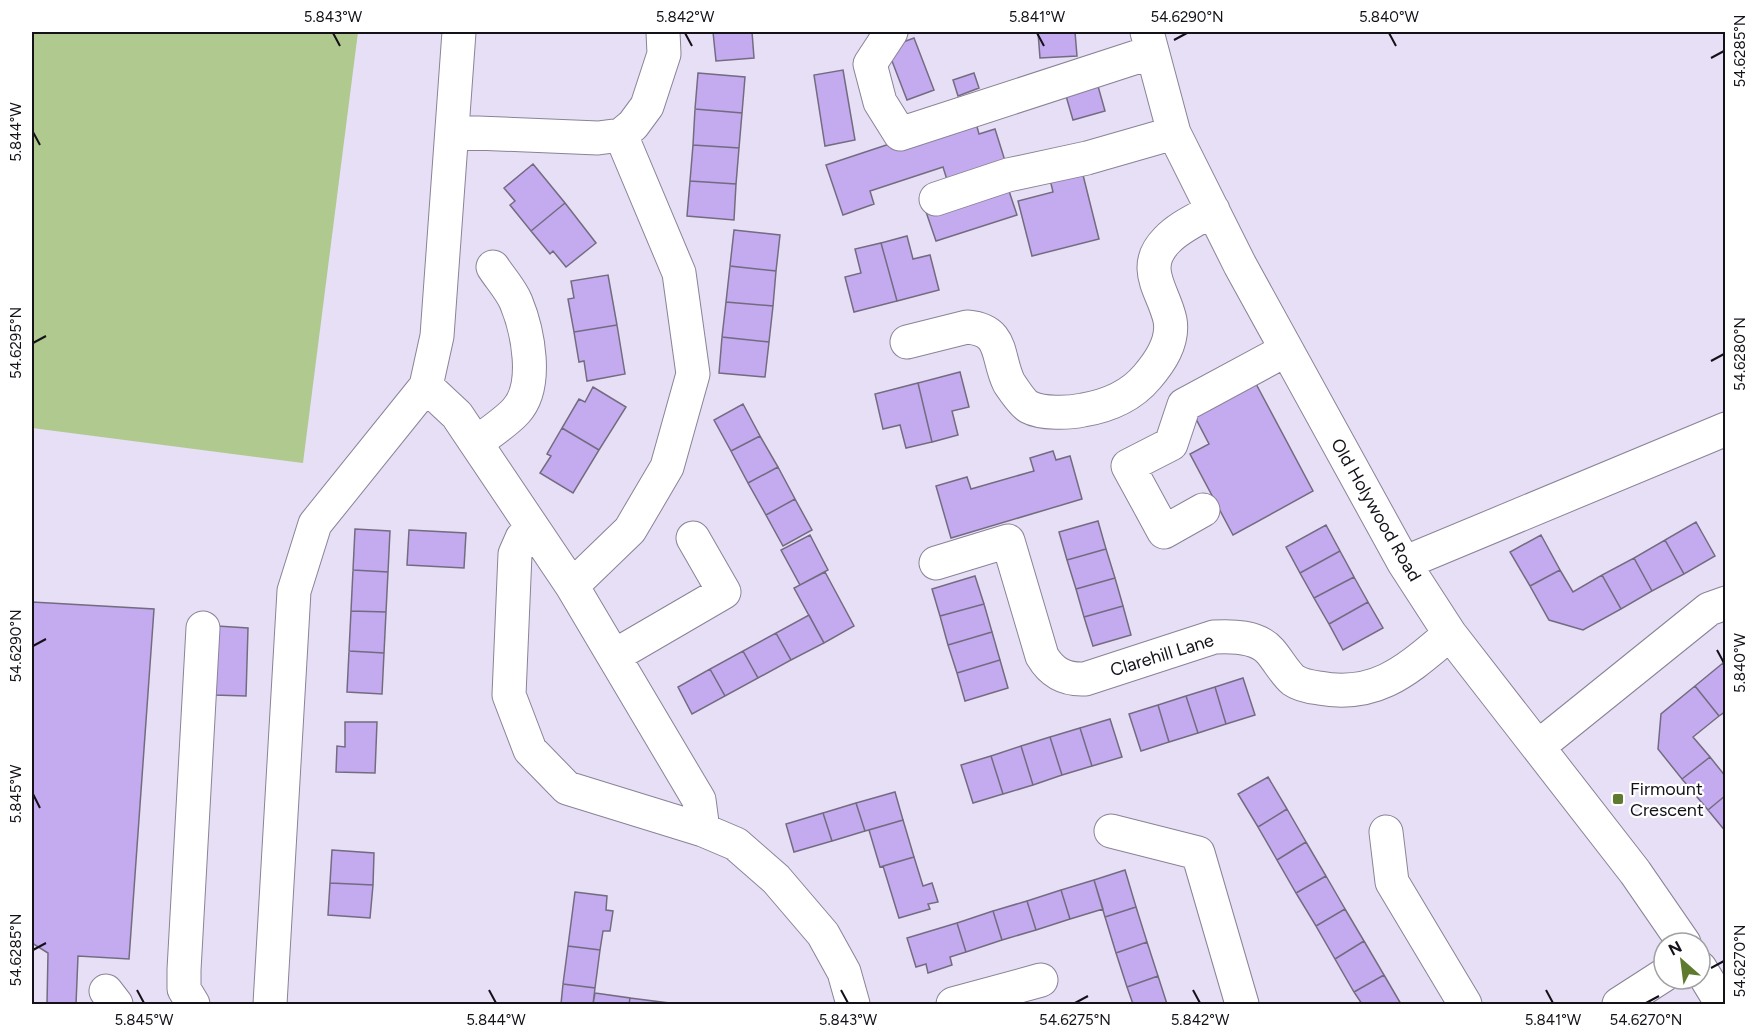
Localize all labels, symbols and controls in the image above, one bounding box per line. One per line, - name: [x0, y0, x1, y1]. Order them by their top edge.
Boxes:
- text: 5.843°W: [304, 8, 363, 26]
- text: 5.842°W: [656, 8, 715, 26]
- text: 5.841°W: [1009, 8, 1066, 26]
- text: 54.6290°N: [1150, 8, 1224, 26]
- text: 5.840°W: [1359, 8, 1420, 26]
- text: 54.6285°N: [1731, 15, 1749, 87]
- text: 5.844°W: [7, 102, 25, 162]
- text: 54.6295°N: [7, 307, 25, 379]
- text: 54.6280°N: [1731, 317, 1749, 391]
- street label: Old Holywood Road: [1326, 435, 1426, 585]
- text: 54.6290°N: [7, 609, 25, 683]
- street label: Clarehill Lane: [1108, 629, 1217, 681]
- text: 5.840°W: [1731, 632, 1749, 693]
- text: 5.845°W: [7, 764, 25, 823]
- place label: Firmount Crescent: [1630, 778, 1704, 821]
- marker: Firmount Crescent: [1611, 792, 1625, 806]
- text: 54.6285°N: [7, 914, 25, 986]
- text: 54.6270°N: [1731, 925, 1749, 997]
- north arrow: [1652, 931, 1712, 991]
- text: N: [1665, 937, 1685, 959]
- text: 5.845°W: [115, 1011, 174, 1029]
- text: 5.844°W: [466, 1011, 526, 1029]
- text: 5.843°W: [819, 1011, 878, 1029]
- text: 54.6275°N: [1039, 1011, 1111, 1029]
- text: 5.842°W: [1171, 1011, 1230, 1029]
- text: 5.841°W: [1525, 1011, 1582, 1029]
- text: 54.6270°N: [1610, 1011, 1682, 1029]

